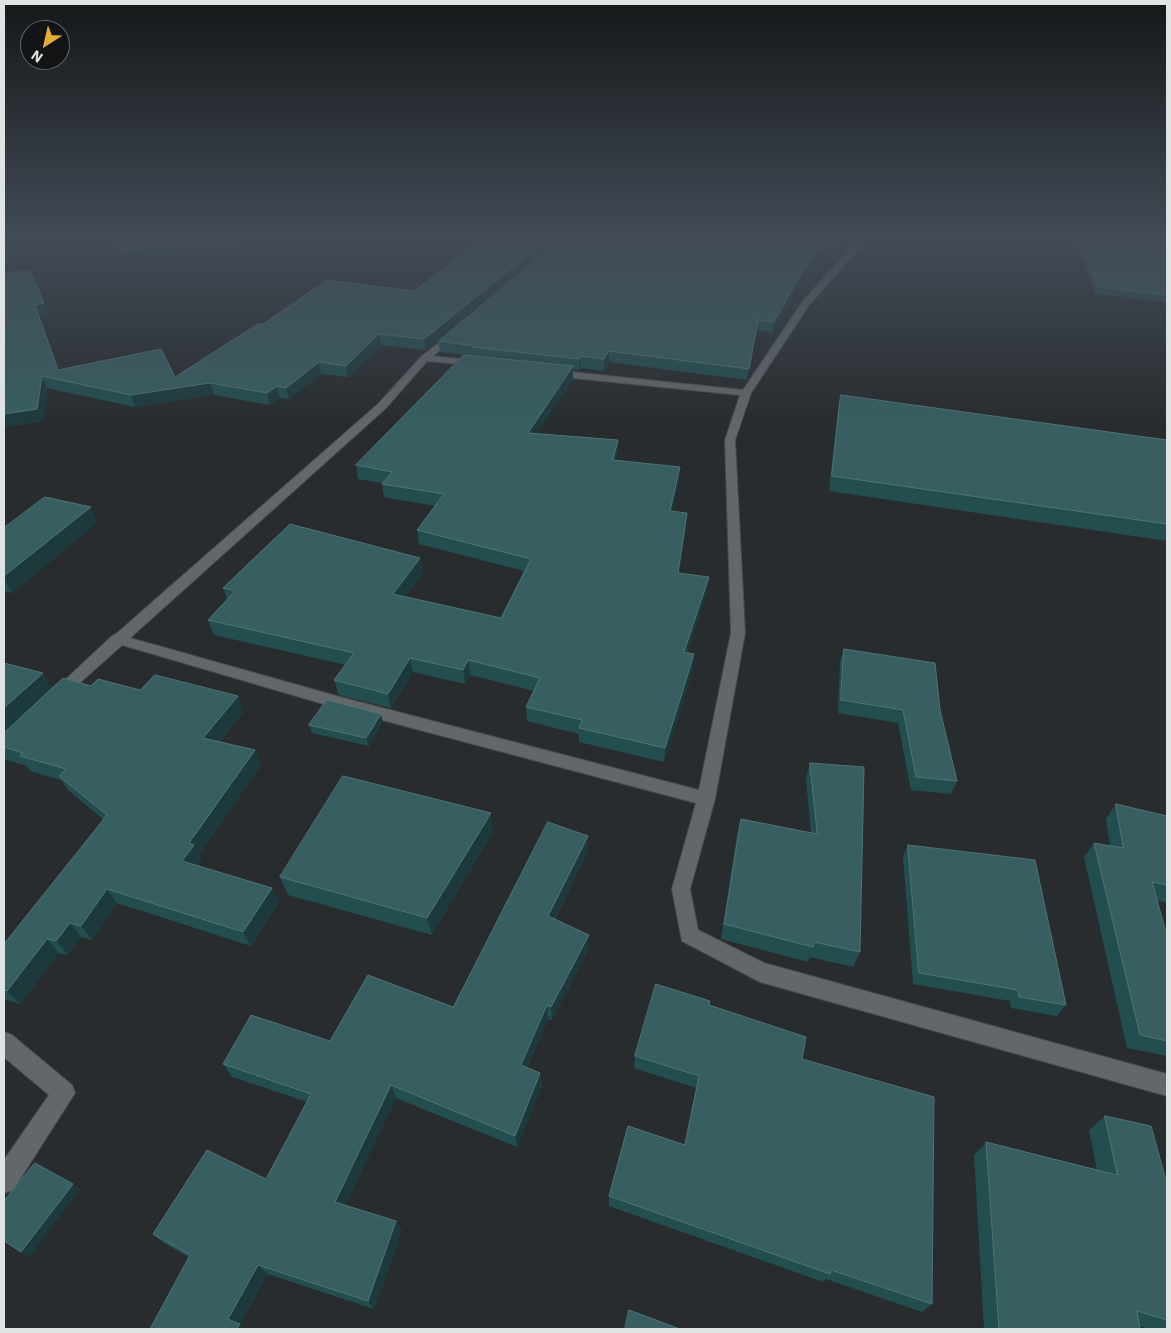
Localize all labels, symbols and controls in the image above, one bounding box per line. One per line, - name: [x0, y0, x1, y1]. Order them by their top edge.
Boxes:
- north arrow: [20, 20, 70, 70]
- text: N: [28, 46, 46, 67]

